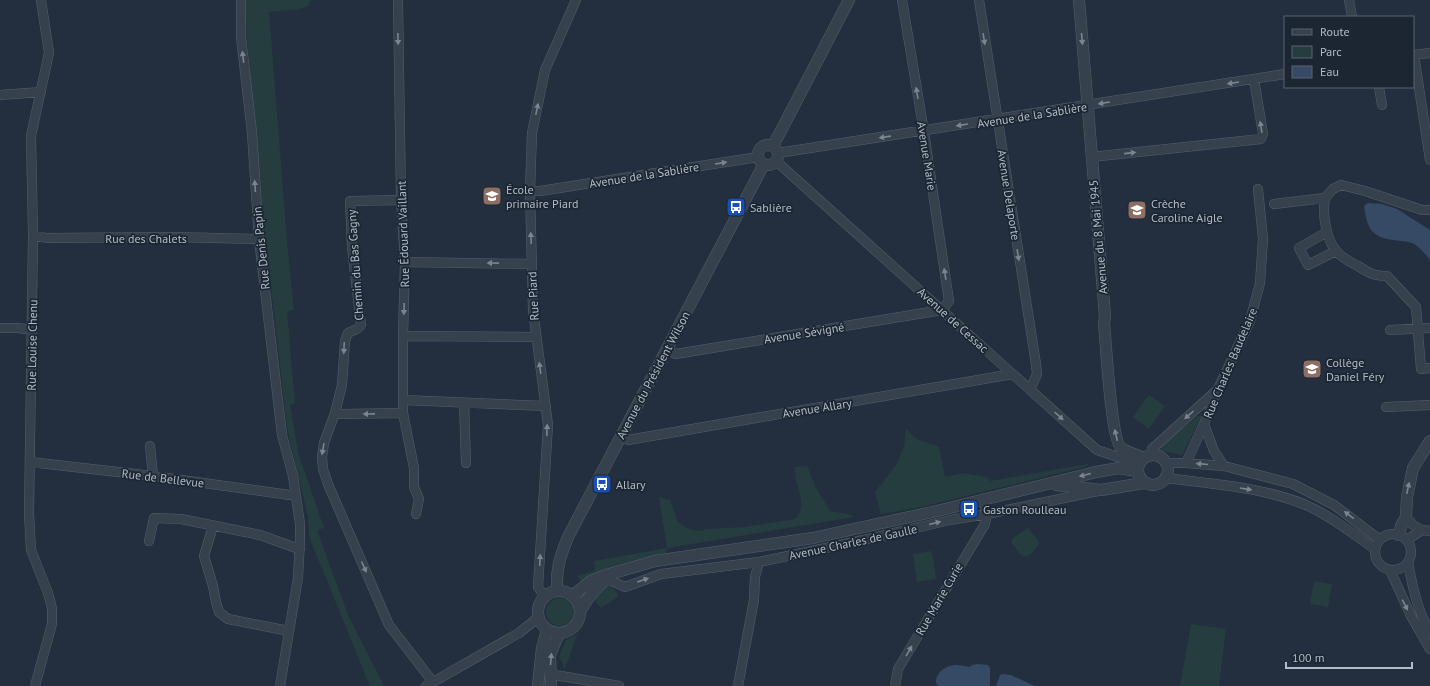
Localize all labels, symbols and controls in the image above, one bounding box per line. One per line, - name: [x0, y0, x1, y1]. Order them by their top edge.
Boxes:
- legend: [1284, 16, 1414, 88]
- text: Route: [1320, 24, 1350, 39]
- one-way arrow: [981, 32, 987, 45]
- one-way arrow: [395, 33, 401, 46]
- one-way arrow: [1078, 33, 1085, 45]
- text: Parc: [1320, 44, 1342, 59]
- one-way arrow: [240, 51, 247, 63]
- text: Eau: [1320, 64, 1339, 79]
- one-way arrow: [1227, 80, 1239, 86]
- one-way arrow: [914, 87, 920, 99]
- street label: Avenue de la Sablière: [976, 99, 1088, 131]
- one-way arrow: [1098, 100, 1110, 106]
- one-way arrow: [535, 103, 541, 115]
- street label: Avenue Marie: [914, 120, 940, 192]
- one-way arrow: [1258, 121, 1264, 133]
- one-way arrow: [956, 123, 968, 129]
- one-way arrow: [879, 134, 891, 140]
- street label: Avenue Delaporte: [994, 149, 1024, 241]
- one-way arrow: [1124, 150, 1136, 156]
- street label: Avenue de la Sablière: [588, 159, 700, 191]
- one-way arrow: [715, 159, 727, 165]
- street label: Avenue du 8 Mai 1945: [1086, 179, 1110, 295]
- one-way arrow: [252, 180, 259, 192]
- street label: Rue Édouard Vaillant: [394, 180, 412, 288]
- place label: École primaire Piard: [506, 182, 579, 211]
- school or university icon: École primaire Piard: [481, 185, 503, 207]
- bus stop icon: Sablière: [725, 196, 747, 218]
- place label: Crèche Caroline Aigle: [1151, 196, 1223, 225]
- school or university icon: Crèche Caroline Aigle: [1126, 199, 1148, 221]
- place label: Sablière: [750, 200, 792, 215]
- street label: Rue Denis Papin: [249, 206, 273, 290]
- street label: Chemin du Bas Gagny: [344, 208, 366, 321]
- street label: Rue des Chalets: [105, 231, 187, 246]
- one-way arrow: [528, 231, 534, 244]
- one-way arrow: [1015, 249, 1021, 261]
- one-way arrow: [487, 260, 499, 267]
- one-way arrow: [942, 268, 948, 280]
- street label: Rue Piard: [524, 271, 542, 321]
- street label: Avenue de Cessac: [914, 284, 992, 356]
- street label: Rue Louise Chenu: [24, 299, 40, 391]
- one-way arrow: [400, 303, 407, 315]
- street label: Rue Charles Baudelaire: [1200, 305, 1260, 421]
- street label: Avenue du Président Wilson: [613, 309, 693, 441]
- street label: Avenue Sévigné: [763, 319, 845, 347]
- one-way arrow: [341, 342, 348, 354]
- place label: Collège Daniel Féry: [1326, 355, 1385, 384]
- school or university icon: Collège Daniel Féry: [1301, 358, 1323, 380]
- one-way arrow: [537, 361, 543, 374]
- street label: Avenue Allary: [781, 395, 853, 421]
- one-way arrow: [1185, 410, 1194, 419]
- one-way arrow: [362, 411, 375, 417]
- one-way arrow: [1054, 411, 1064, 420]
- one-way arrow: [544, 423, 550, 436]
- one-way arrow: [1112, 429, 1118, 441]
- one-way arrow: [320, 443, 326, 456]
- one-way arrow: [1196, 461, 1208, 467]
- street label: Rue de Bellevue: [121, 466, 205, 490]
- one-way arrow: [1079, 472, 1091, 478]
- bus stop icon: Allary: [591, 473, 613, 495]
- place label: Allary: [616, 477, 646, 492]
- one-way arrow: [1406, 482, 1412, 494]
- one-way arrow: [1240, 486, 1252, 492]
- bus stop icon: Gaston Roulleau: [958, 498, 980, 520]
- place label: Gaston Roulleau: [983, 502, 1066, 517]
- one-way arrow: [1344, 512, 1354, 520]
- one-way arrow: [929, 520, 941, 526]
- street label: Avenue Charles de Gaulle: [788, 521, 918, 563]
- one-way arrow: [537, 554, 544, 566]
- street label: Rue Marie Curie: [912, 560, 966, 638]
- one-way arrow: [361, 562, 367, 573]
- one-way arrow: [638, 577, 650, 583]
- one-way arrow: [1402, 600, 1408, 611]
- scale bar: [1286, 644, 1412, 670]
- one-way arrow: [906, 645, 913, 657]
- text: 100 m: [1292, 650, 1325, 665]
- one-way arrow: [547, 653, 554, 665]

